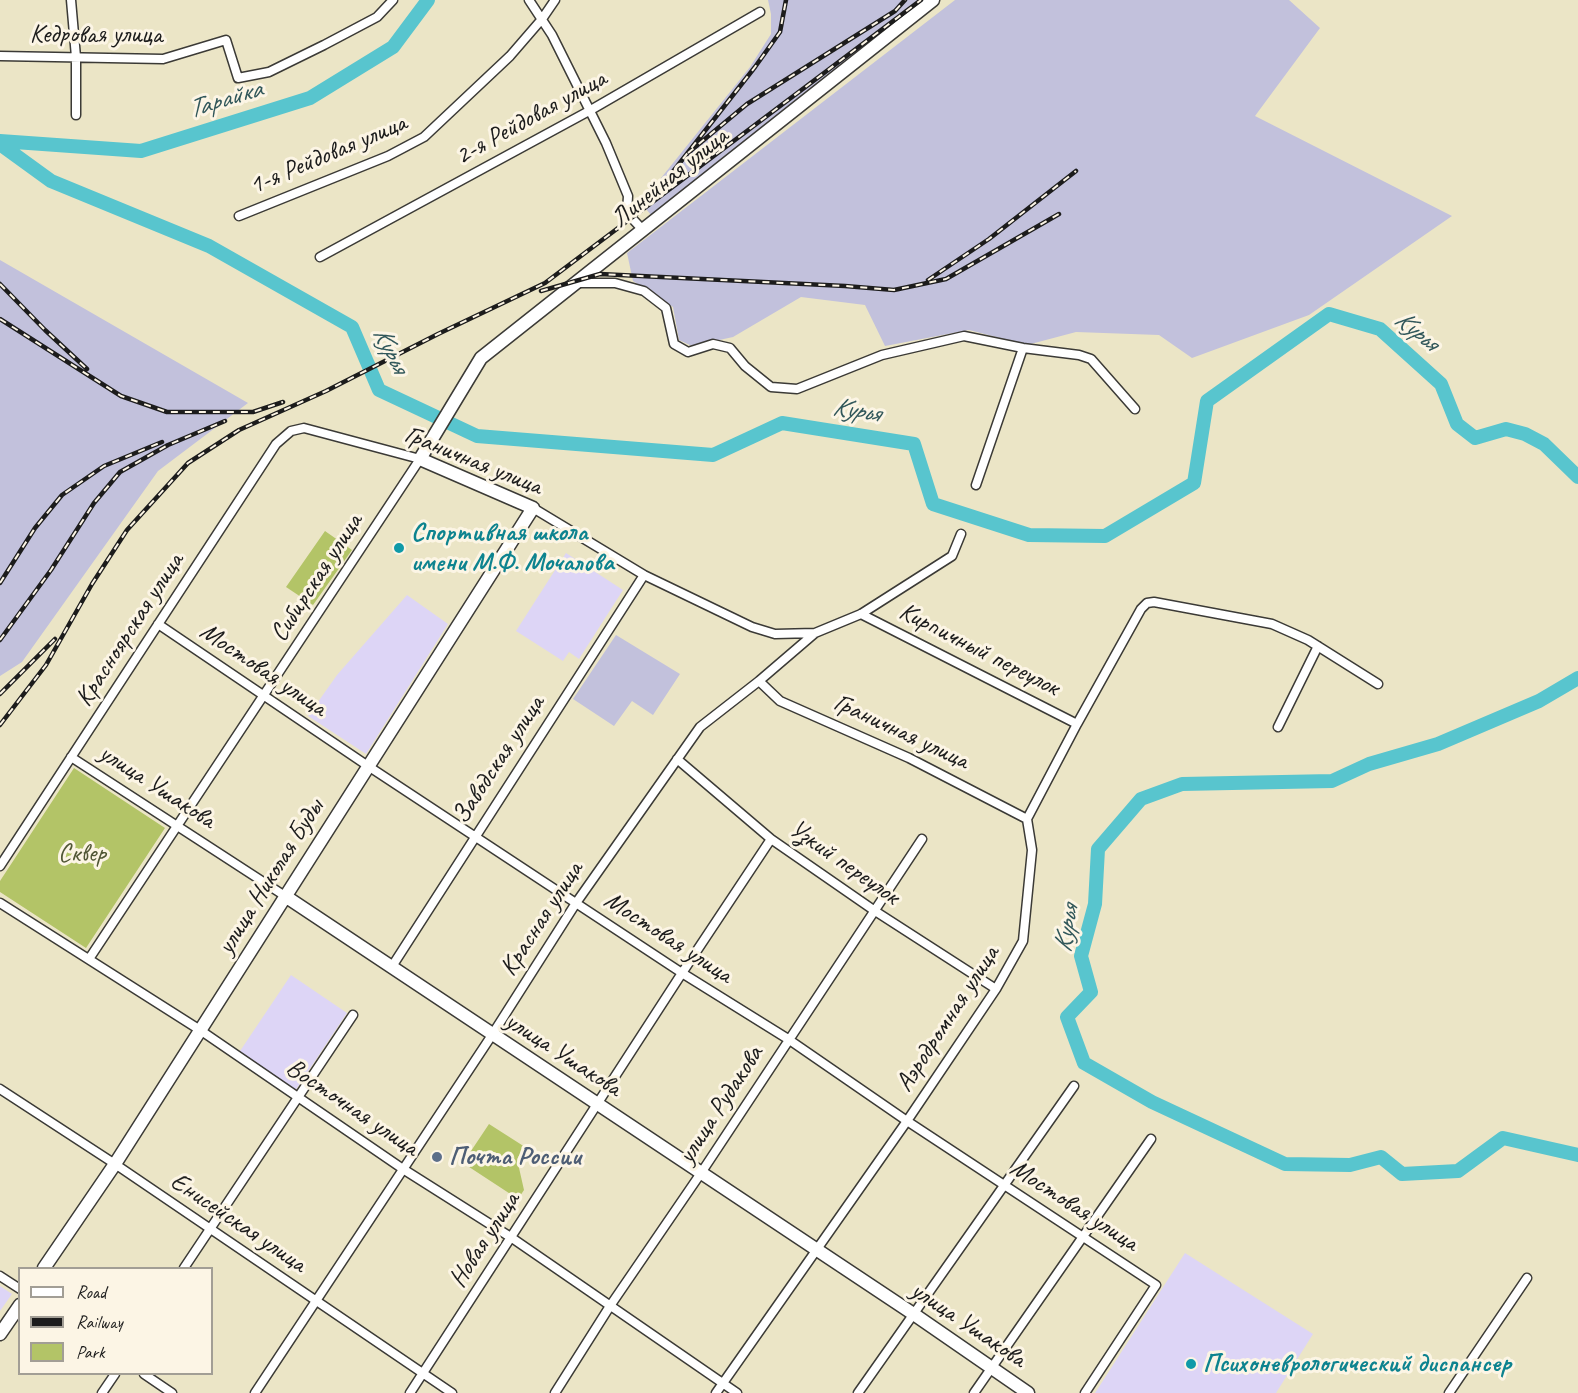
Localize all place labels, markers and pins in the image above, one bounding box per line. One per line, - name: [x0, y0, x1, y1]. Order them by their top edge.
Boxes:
- place label: Спортивная школа имени М.Ф. Мочалова: [411, 517, 614, 578]
- marker: Спортивная школа имени М.Ф. Мочалова: [392, 541, 406, 555]
- place label: Почта России: [449, 1141, 581, 1173]
- marker: Почта России: [430, 1150, 444, 1164]
- place label: Психоневрологический диспансер: [1203, 1348, 1511, 1380]
- marker: Психоневрологический диспансер: [1184, 1357, 1198, 1371]

